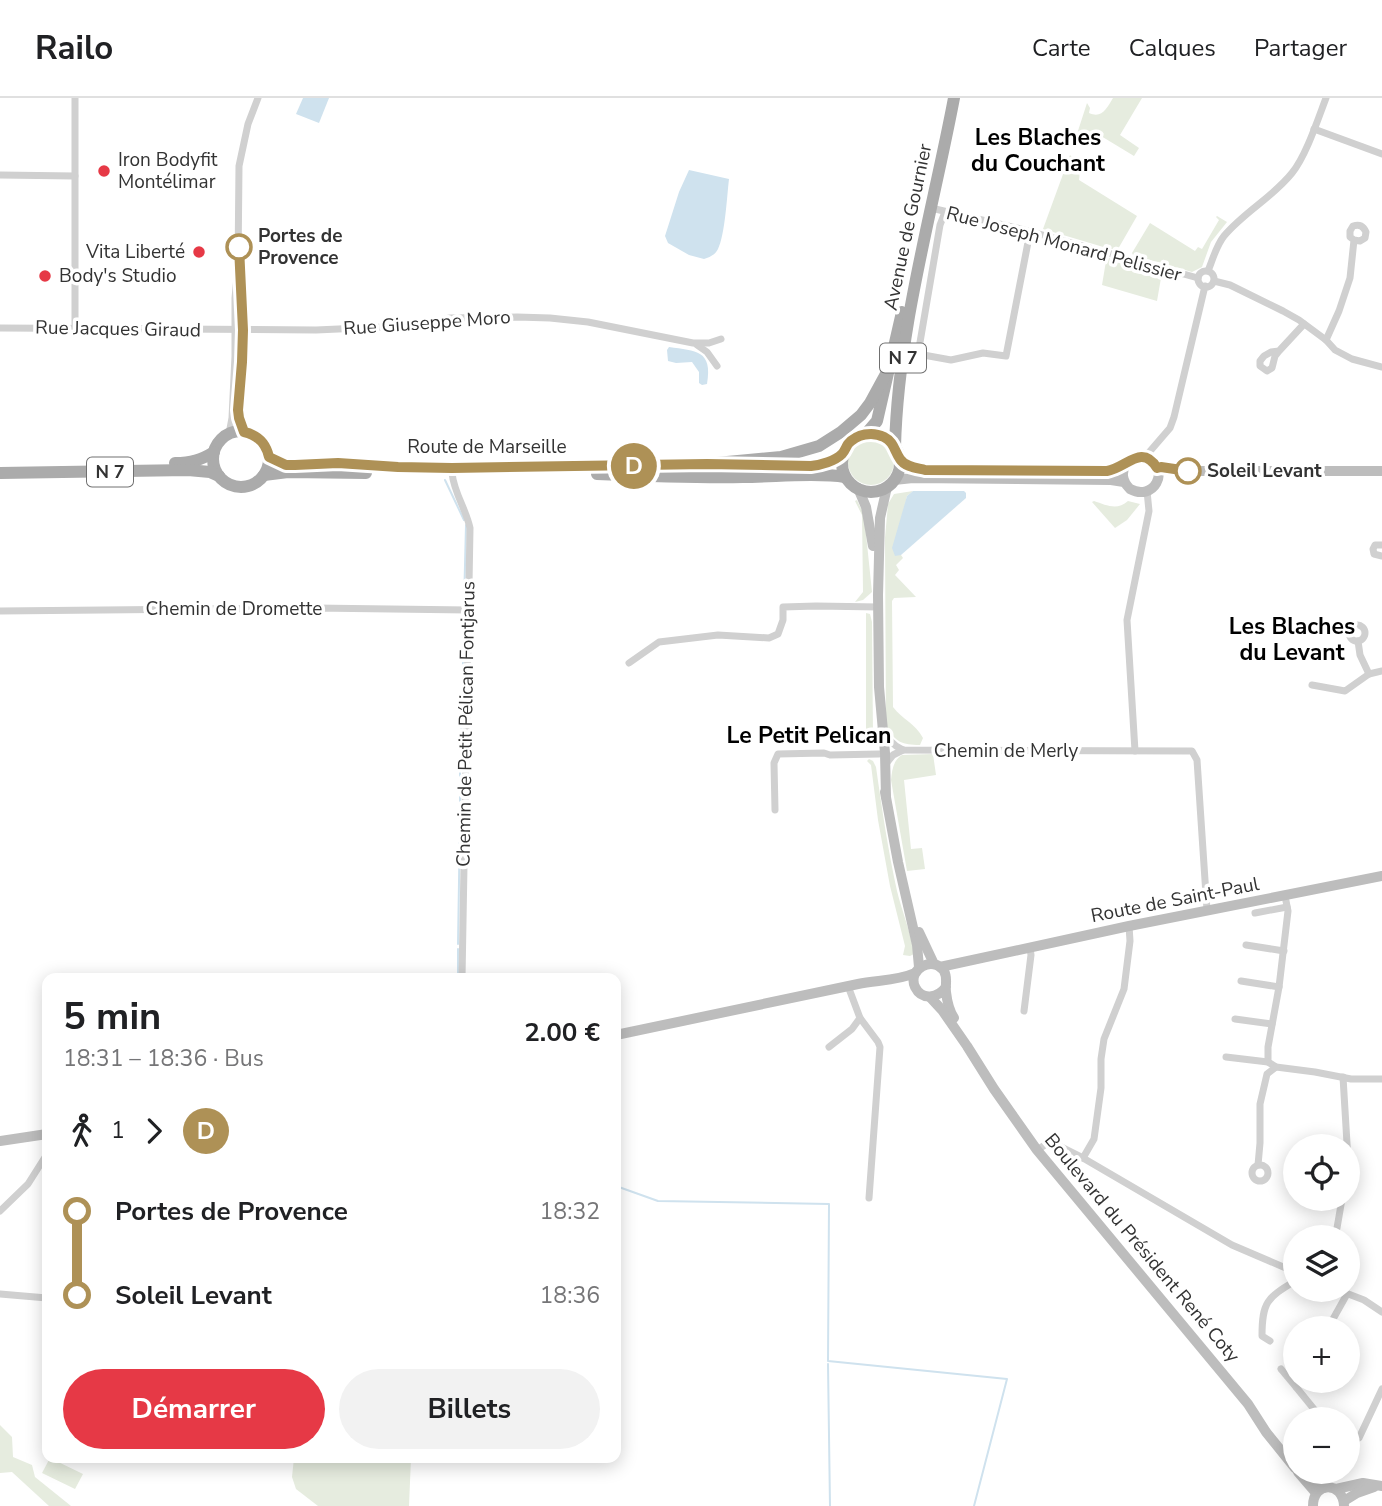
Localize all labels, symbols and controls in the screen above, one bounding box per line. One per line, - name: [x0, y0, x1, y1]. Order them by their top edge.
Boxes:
- text: Railo: [35, 26, 113, 71]
- text: Carte: [1032, 32, 1091, 64]
- text: Calques: [1129, 32, 1216, 64]
- text: Partager: [1254, 32, 1347, 64]
- district label: Les Blaches du Couchant: [971, 122, 1105, 179]
- street label: Avenue de Gournier: [878, 141, 938, 313]
- place label: Iron Bodyfit Montélimar: [118, 147, 218, 195]
- marker: Iron Bodyfit Montélimar: [96, 163, 112, 179]
- street label: Rue Joseph Monard Pelissier: [943, 200, 1185, 288]
- place label: Portes de Provence: [258, 223, 342, 271]
- marker: Portes de Provence: [226, 234, 252, 260]
- place label: Vita Liberté: [85, 239, 185, 265]
- marker: Vita Liberté: [191, 244, 207, 260]
- place label: Body's Studio: [59, 263, 176, 289]
- marker: Body's Studio: [37, 268, 53, 284]
- street label: Rue Giuseppe Moro: [342, 304, 512, 342]
- street label: Rue Jacques Giraud: [35, 315, 201, 343]
- road number: N 7: [880, 344, 926, 372]
- street label: Route de Marseille: [407, 434, 567, 460]
- line badge: D: [611, 443, 657, 489]
- text: D: [625, 450, 643, 482]
- road number: N 7: [87, 458, 133, 486]
- marker: Soleil Levant: [1175, 458, 1201, 484]
- place label: Soleil Levant: [1207, 458, 1322, 484]
- street label: Chemin de Petit Pélican Fontjarus: [451, 581, 481, 867]
- street label: Chemin de Dromette: [146, 596, 322, 622]
- district label: Les Blaches du Levant: [1229, 611, 1355, 668]
- district label: Le Petit Pelican: [727, 720, 891, 751]
- street label: Chemin de Merly: [934, 738, 1078, 764]
- street label: Route de Saint-Paul: [1089, 871, 1262, 929]
- text: 5 min: [63, 991, 161, 1042]
- text: 2.00 €: [524, 1015, 600, 1050]
- text: 18:31 – 18:36 · Bus: [63, 1043, 264, 1074]
- icon: walk: [63, 1112, 101, 1150]
- icon: forward: [135, 1112, 173, 1150]
- text: 1: [111, 1115, 125, 1146]
- text: D: [197, 1115, 215, 1147]
- street label: Boulevard du Président René Coty: [1038, 1128, 1246, 1368]
- map controls: [1283, 1134, 1360, 1484]
- button: locate: [1283, 1134, 1360, 1211]
- text: Portes de Provence: [115, 1194, 348, 1229]
- text: 18:32: [540, 1196, 600, 1227]
- button: layers: [1283, 1225, 1360, 1302]
- text: Soleil Levant: [115, 1278, 272, 1313]
- text: 18:36: [540, 1280, 600, 1311]
- button: +: [1283, 1316, 1360, 1393]
- button: Démarrer: [63, 1369, 325, 1449]
- button: Billets: [339, 1369, 600, 1449]
- button: −: [1283, 1407, 1360, 1484]

